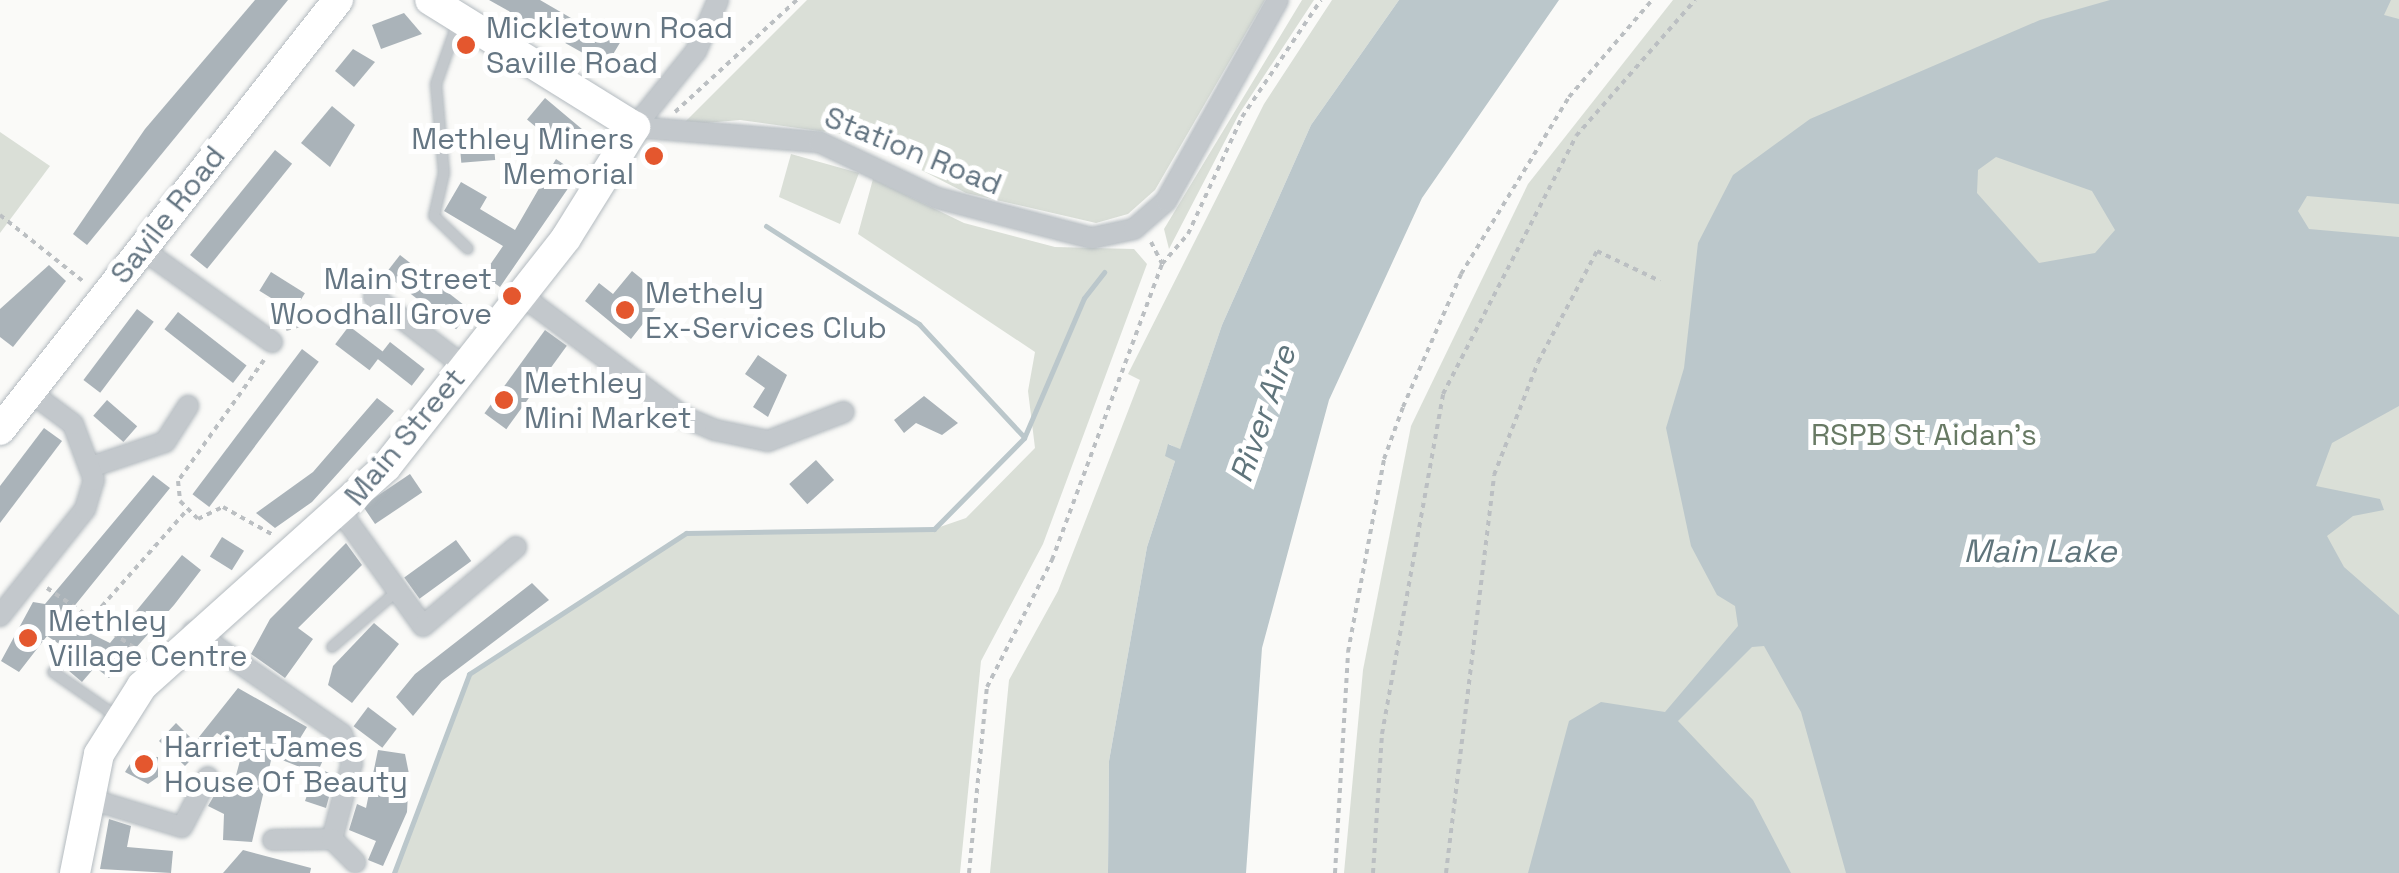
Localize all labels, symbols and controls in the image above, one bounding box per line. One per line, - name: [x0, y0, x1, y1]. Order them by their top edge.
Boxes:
- place label: Mickletown Road Saville Road: [486, 10, 733, 80]
- marker: Mickletown Road Saville Road: [455, 34, 477, 56]
- street label: Station Road: [819, 99, 1007, 203]
- place label: Methley Miners Memorial: [411, 121, 634, 192]
- street label: Savile Road: [103, 139, 233, 291]
- marker: Methley Miners Memorial: [643, 145, 665, 167]
- place label: Main Street Woodhall Grove: [270, 261, 492, 332]
- place label: Methely Ex-Services Club: [645, 275, 887, 346]
- marker: Main Street Woodhall Grove: [501, 285, 523, 307]
- marker: Methely Ex-Services Club: [614, 299, 636, 321]
- water label: River Aire: [1222, 340, 1304, 488]
- street label: Main Street: [337, 361, 473, 513]
- place label: Methley Mini Market: [524, 365, 692, 436]
- marker: Methley Mini Market: [493, 389, 515, 411]
- park label: RSPB St Aidan's: [1811, 417, 2037, 453]
- water label: Main Lake: [1964, 532, 2116, 570]
- place label: Methley Village Centre: [48, 603, 248, 674]
- marker: Methley Village Centre: [17, 627, 39, 649]
- place label: Harriet James House Of Beauty: [164, 729, 408, 800]
- marker: Harriet James House Of Beauty: [133, 753, 155, 775]

